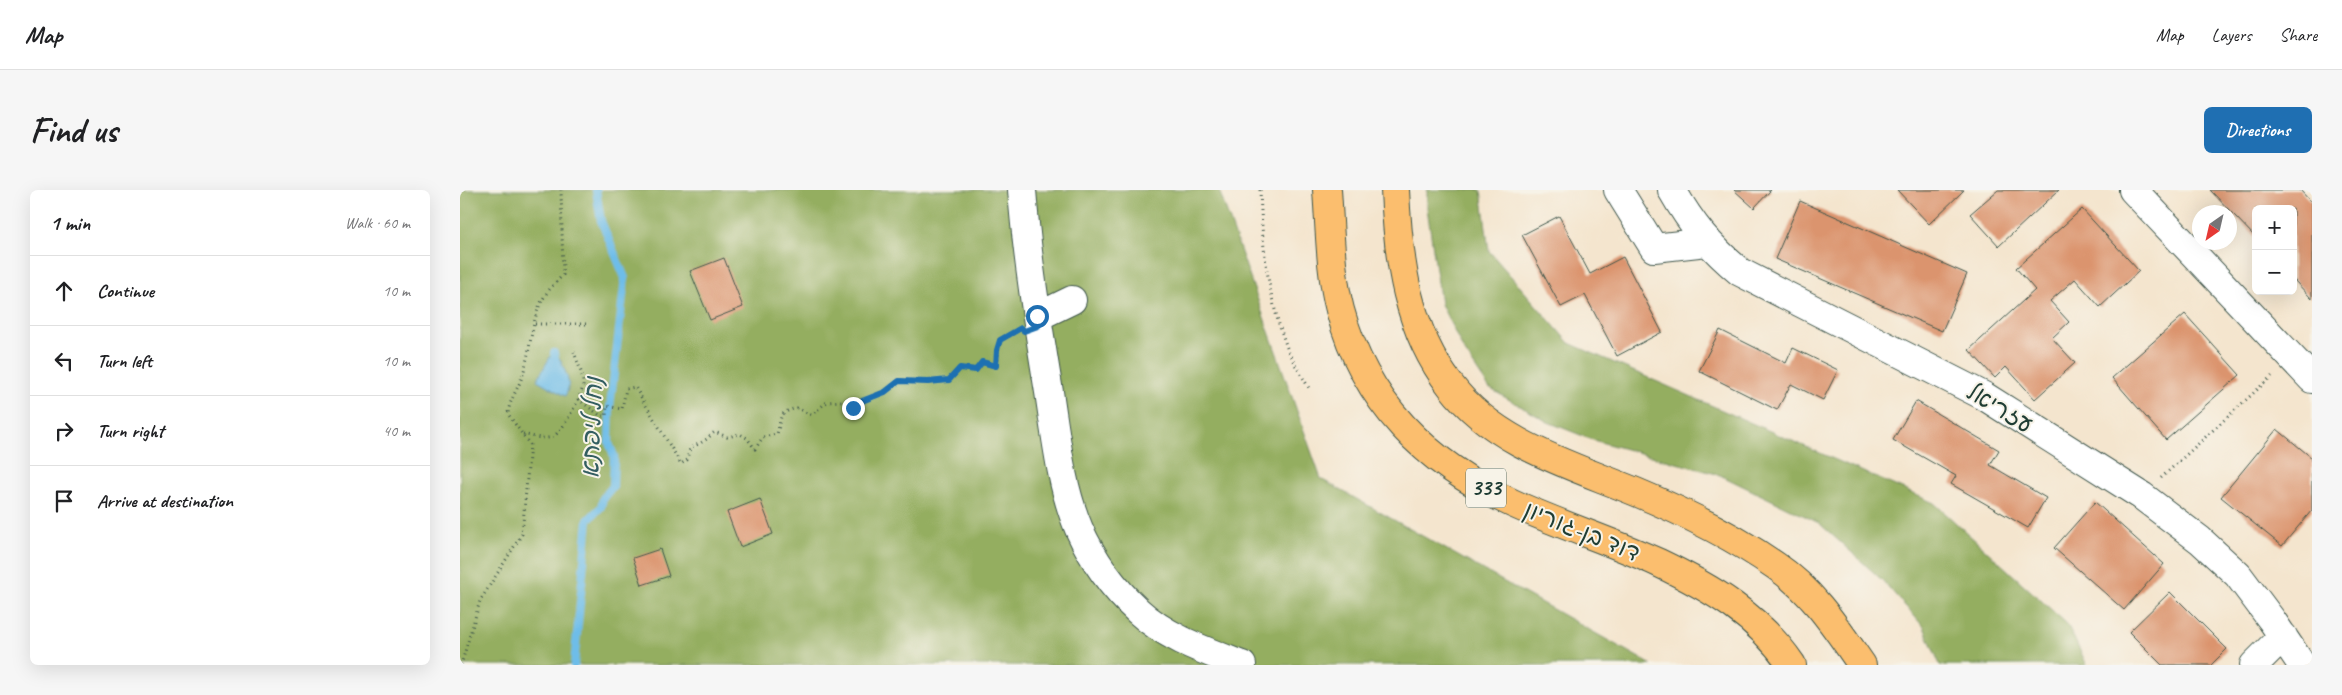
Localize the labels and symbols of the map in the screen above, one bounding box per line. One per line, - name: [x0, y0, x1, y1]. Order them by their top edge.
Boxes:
- north arrow: [2192, 205, 2237, 250]
- route start: [1026, 305, 1049, 328]
- water label: נחל ליפתא: [574, 375, 610, 479]
- street label: עזריאל: [1961, 377, 2039, 439]
- route end: [842, 397, 865, 420]
- road number: 333: [1466, 468, 1506, 508]
- street label: דוד בן-גוריון: [1519, 494, 1645, 568]

